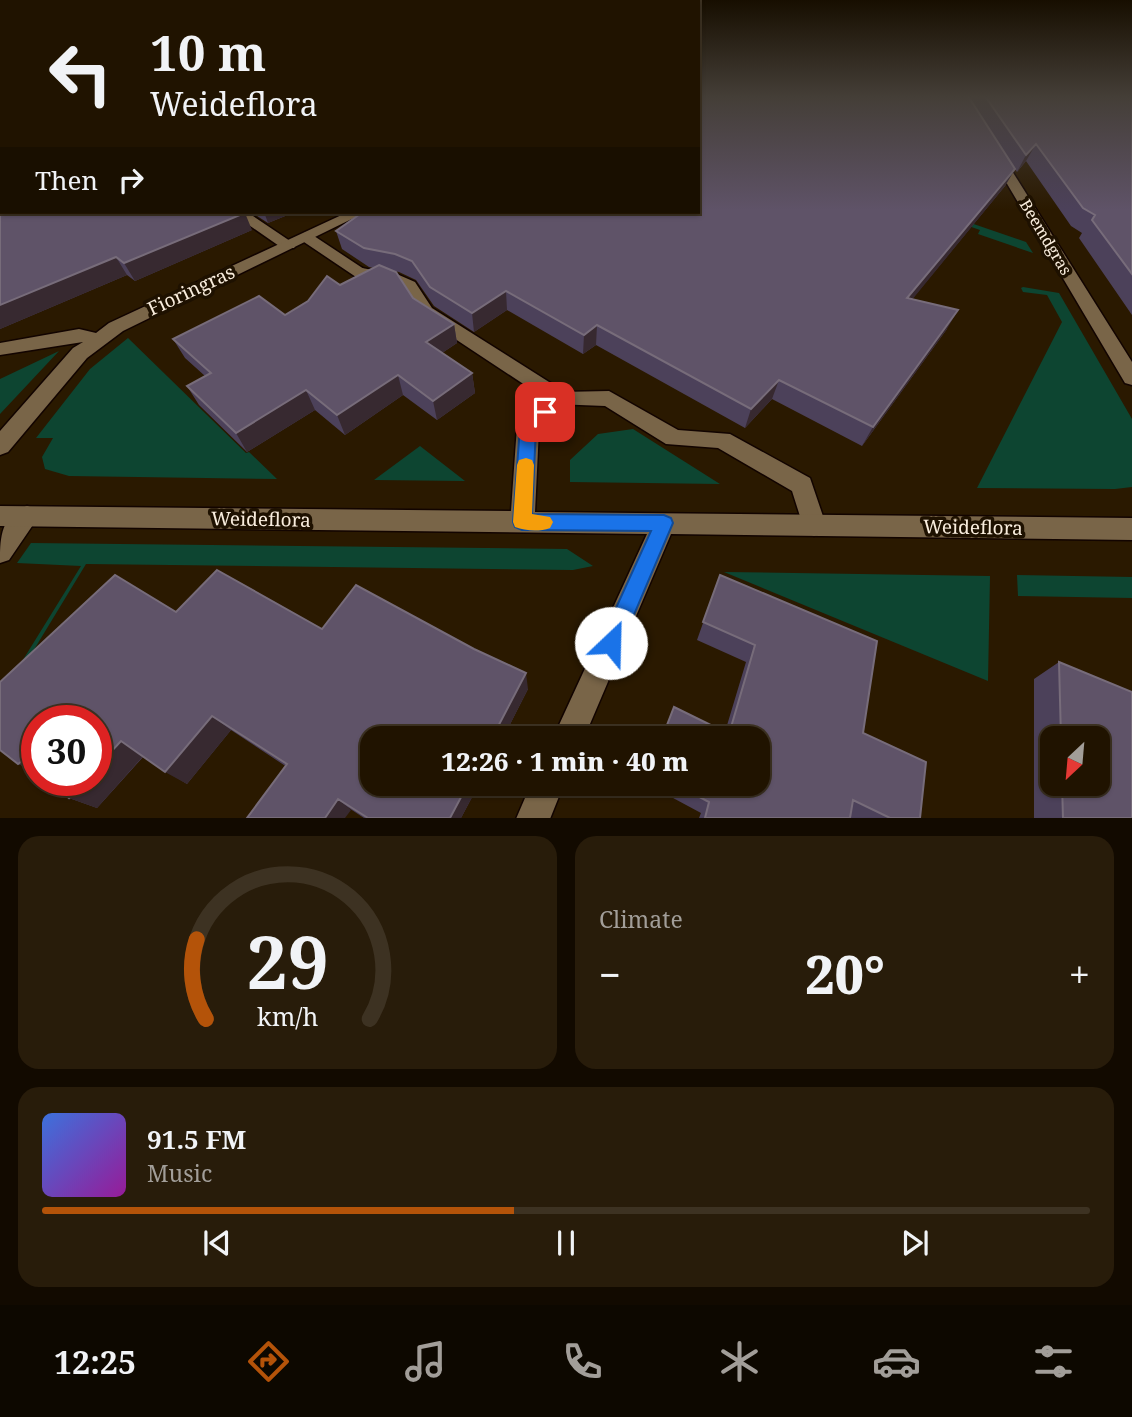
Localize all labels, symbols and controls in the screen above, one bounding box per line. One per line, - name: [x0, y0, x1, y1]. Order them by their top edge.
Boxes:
- text: 10 m: [150, 19, 266, 85]
- icon: left: [35, 28, 126, 119]
- text: Weideflora: [150, 82, 318, 125]
- icon: right: [112, 161, 150, 199]
- text: Then: [35, 162, 98, 198]
- street label: Beemdgras: [1015, 195, 1077, 279]
- street label: Fioringras: [143, 258, 239, 322]
- pin: [515, 382, 575, 442]
- icon: arrive: [526, 393, 564, 431]
- street label: Weideflora: [211, 505, 311, 533]
- street label: Weideflora: [923, 513, 1023, 541]
- position arrow: [574, 606, 648, 680]
- speed limit sign: 30: [21, 705, 112, 796]
- north arrow: [1040, 726, 1110, 796]
- map controls: [1040, 726, 1110, 796]
- text: 12:26 · 1 min · 40 m: [441, 743, 689, 779]
- text: Climate: [599, 903, 683, 935]
- text: 29: [246, 911, 329, 1010]
- text: 20°: [805, 938, 885, 1009]
- text: −: [599, 948, 621, 1000]
- text: +: [1069, 948, 1090, 1000]
- text: km/h: [257, 998, 318, 1032]
- text: 91.5 FM: [147, 1121, 246, 1157]
- text: Music: [147, 1157, 212, 1189]
- icon: previous: [198, 1224, 236, 1262]
- icon: pause: [547, 1224, 585, 1262]
- icon: next: [896, 1224, 934, 1262]
- icon: directions: [244, 1337, 293, 1386]
- icon: music: [401, 1337, 450, 1386]
- icon: phone: [558, 1337, 607, 1386]
- icon: climate: [715, 1337, 764, 1386]
- icon: car: [872, 1337, 921, 1386]
- icon: filters: [1029, 1337, 1078, 1386]
- text: 12:25: [54, 1340, 136, 1383]

